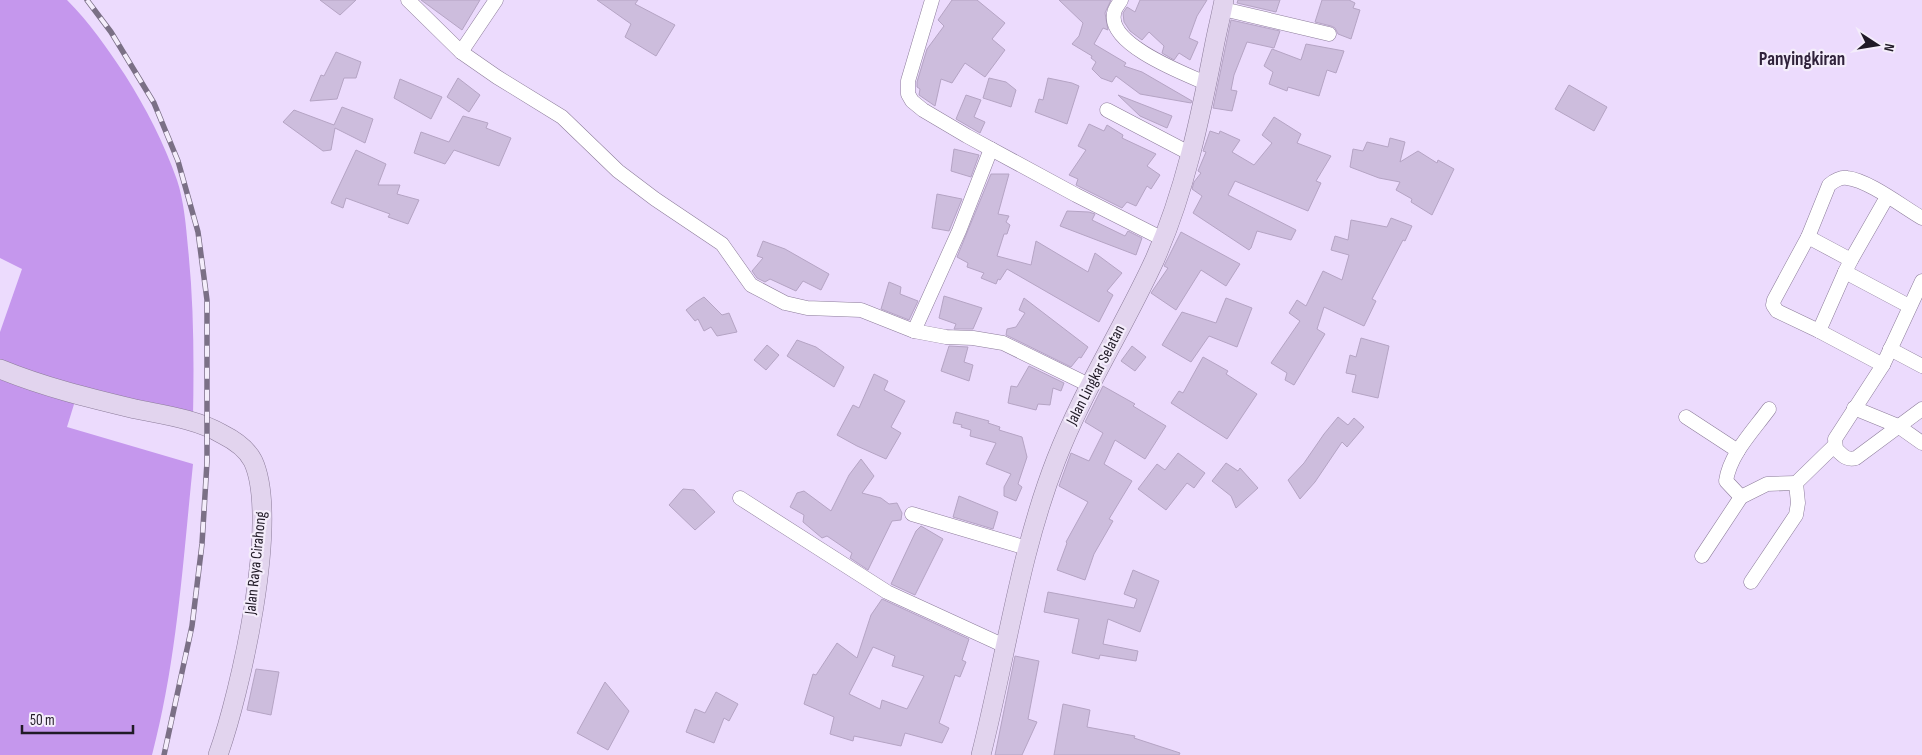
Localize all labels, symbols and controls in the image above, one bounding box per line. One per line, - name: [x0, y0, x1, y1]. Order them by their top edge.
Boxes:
- north arrow: [1852, 20, 1902, 70]
- text: N: [1880, 42, 1898, 53]
- district label: Panyingkiran: [1759, 48, 1845, 71]
- street label: Jalan Lingkar Selatan: [1062, 322, 1129, 429]
- street label: Jalan Raya Cirahong: [241, 510, 271, 617]
- scale bar: [22, 702, 134, 734]
- text: 50 m: [30, 711, 55, 730]

